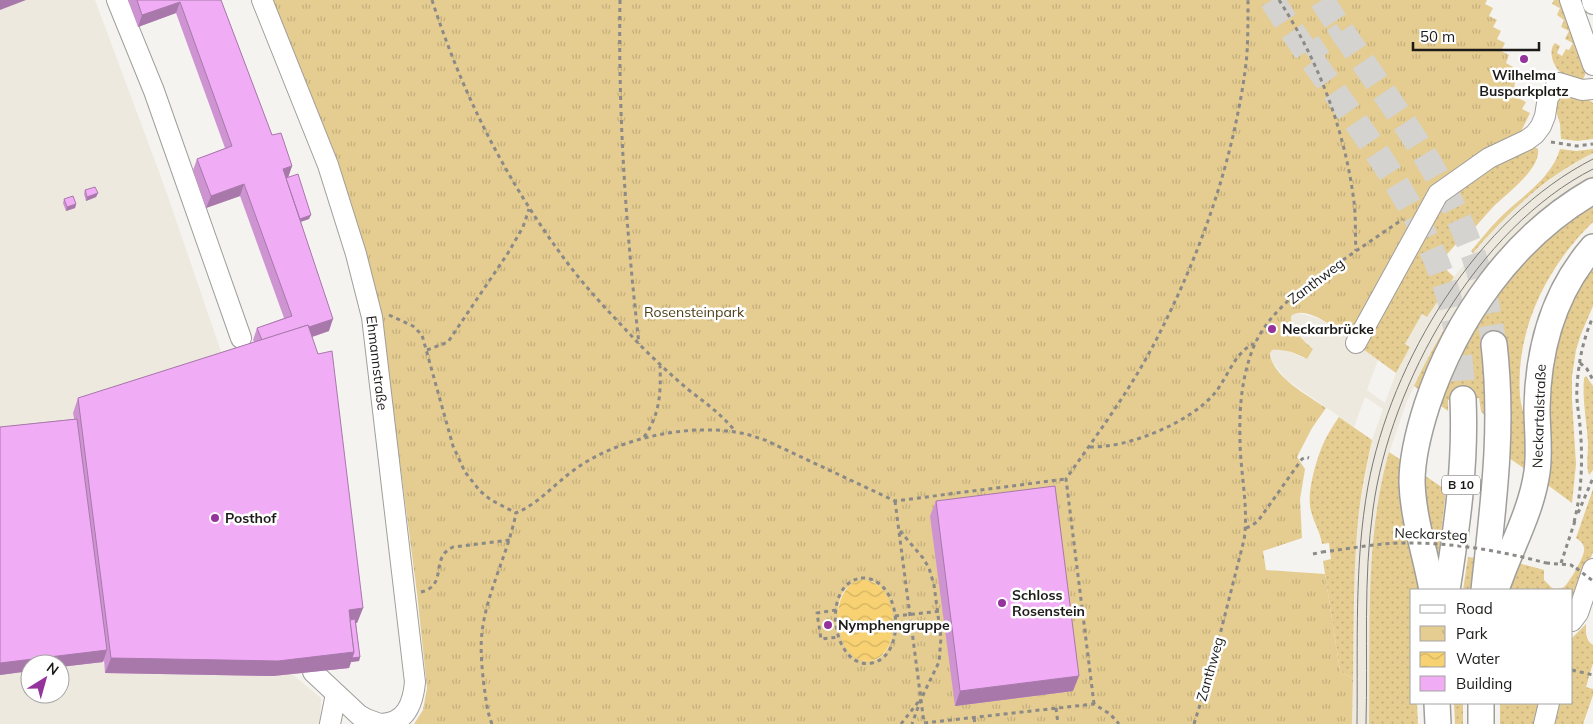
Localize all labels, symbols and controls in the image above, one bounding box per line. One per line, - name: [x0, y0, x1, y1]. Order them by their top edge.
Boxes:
- scale bar: [1413, 20, 1539, 52]
- text: 50 m: [1420, 27, 1455, 46]
- marker: Wilhelma Busparkplatz: [1518, 53, 1530, 65]
- place label: Wilhelma Busparkplatz: [1479, 66, 1569, 100]
- street label: Zanthweg: [1284, 254, 1348, 308]
- park label: Rosensteinpark: [644, 303, 745, 321]
- street label: Ehmannstraße: [362, 315, 392, 411]
- place label: Neckarbrücke: [1282, 320, 1374, 338]
- marker: Neckarbrücke: [1266, 323, 1278, 335]
- street label: Neckartalstraße: [1528, 364, 1550, 468]
- road number: B 10: [1442, 476, 1480, 494]
- place label: Posthof: [225, 509, 277, 527]
- marker: Posthof: [209, 512, 221, 524]
- street label: Neckarsteg: [1394, 524, 1468, 544]
- place label: Schloss Rosenstein: [1012, 586, 1085, 620]
- legend: [1410, 589, 1573, 704]
- marker: Schloss Rosenstein: [996, 597, 1008, 609]
- text: Road: [1456, 599, 1493, 618]
- place label: Nymphengruppe: [838, 616, 950, 634]
- marker: Nymphengruppe: [822, 619, 834, 631]
- text: Park: [1456, 624, 1488, 643]
- street label: Zanthweg: [1192, 635, 1228, 703]
- text: Water: [1456, 649, 1500, 668]
- north arrow: [20, 654, 70, 704]
- text: N: [43, 658, 62, 679]
- text: Building: [1456, 674, 1512, 693]

